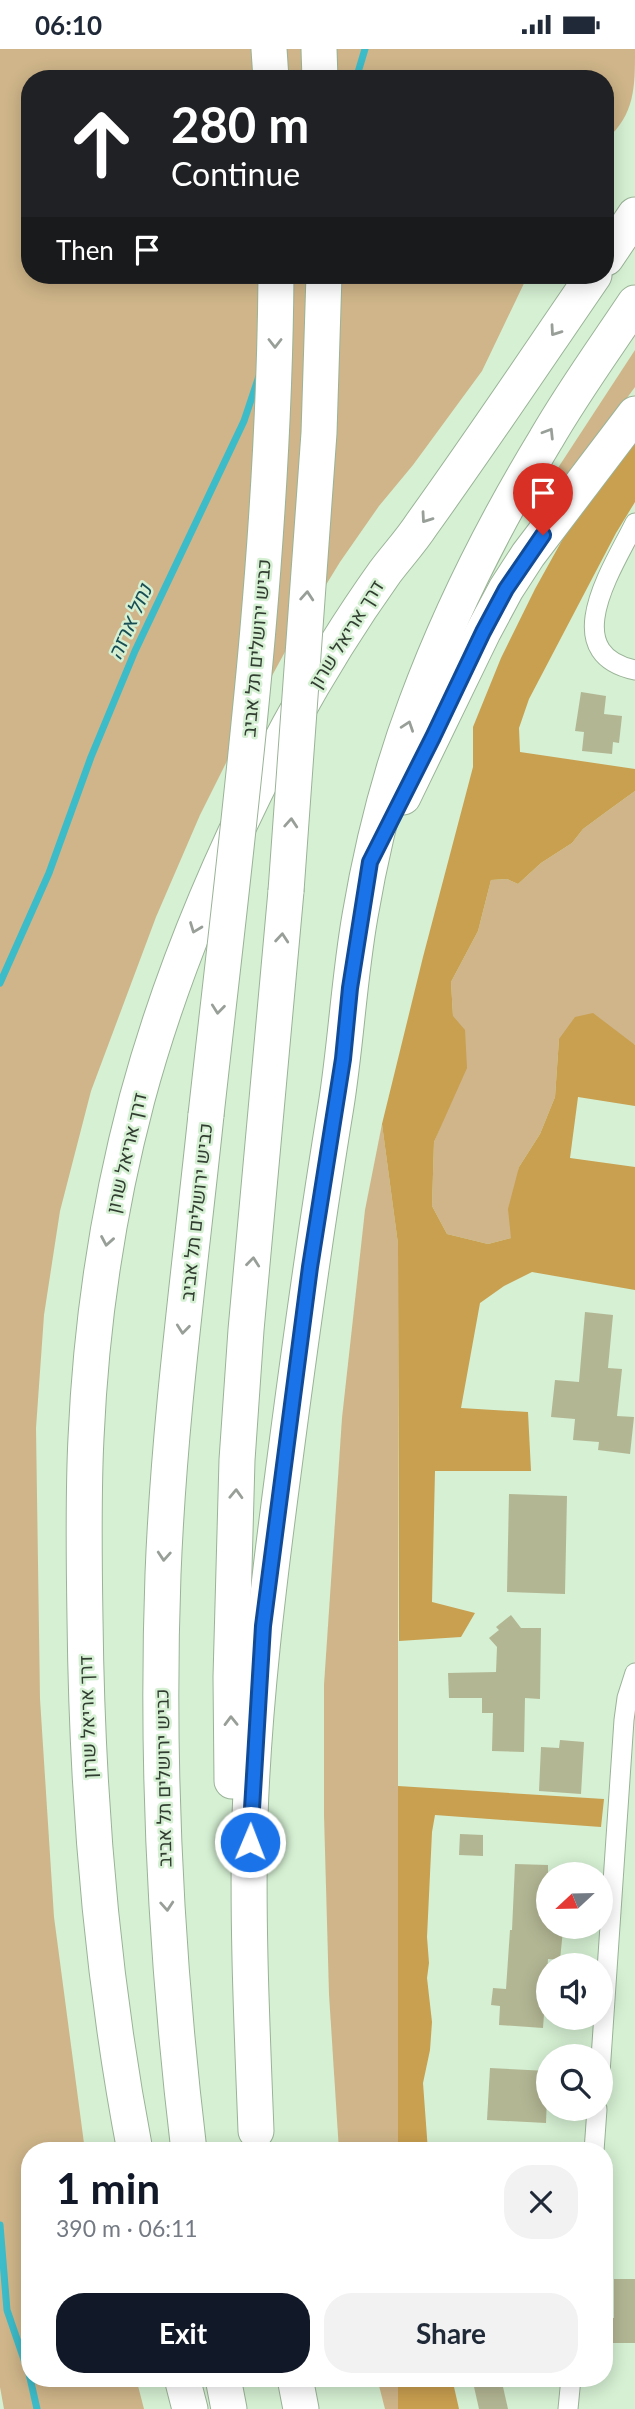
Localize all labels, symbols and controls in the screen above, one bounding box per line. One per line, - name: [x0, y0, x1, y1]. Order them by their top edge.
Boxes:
- text: 06:10: [35, 9, 102, 41]
- text: 280 m: [171, 95, 309, 153]
- icon: ahead: [56, 98, 147, 189]
- text: Continue: [171, 154, 300, 193]
- icon: arrive: [128, 231, 166, 269]
- text: Then: [56, 234, 114, 266]
- one-way arrow: [551, 323, 563, 336]
- one-way arrow: [267, 338, 283, 349]
- one-way arrow: [541, 428, 554, 441]
- pin: [513, 463, 573, 535]
- icon: arrive: [524, 474, 562, 512]
- one-way arrow: [422, 510, 434, 523]
- street label: כביש ירושלים תל אביב: [236, 558, 275, 738]
- street label: דרך אריאל שרון: [303, 575, 388, 692]
- water label: נחל ארזה: [101, 579, 157, 663]
- one-way arrow: [299, 590, 314, 601]
- one-way arrow: [400, 720, 415, 732]
- one-way arrow: [283, 817, 298, 828]
- one-way arrow: [190, 922, 204, 934]
- one-way arrow: [274, 932, 289, 943]
- one-way arrow: [210, 1003, 225, 1015]
- street label: דרך אריאל שרון: [100, 1090, 151, 1215]
- street label: כביש ירושלים תל אביב: [175, 1122, 216, 1302]
- one-way arrow: [100, 1235, 115, 1247]
- one-way arrow: [245, 1256, 260, 1267]
- one-way arrow: [176, 1323, 191, 1335]
- one-way arrow: [229, 1488, 244, 1499]
- one-way arrow: [157, 1551, 172, 1562]
- street label: דרך אריאל שרון: [73, 1655, 100, 1779]
- street label: כביש ירושלים תל אביב: [149, 1689, 176, 1867]
- one-way arrow: [223, 1716, 239, 1726]
- position arrow: [213, 1805, 287, 1879]
- north arrow: [536, 1862, 612, 1939]
- map controls: [536, 1862, 613, 2121]
- one-way arrow: [159, 1900, 174, 1911]
- button: sound: [536, 1953, 613, 2030]
- button: search: [536, 2044, 613, 2121]
- text: 1 min: [56, 2163, 160, 2213]
- button: close: [504, 2165, 578, 2239]
- text: 390 m · 06:11: [56, 2214, 198, 2242]
- button: Exit: [56, 2293, 310, 2373]
- button: Share: [324, 2293, 578, 2373]

